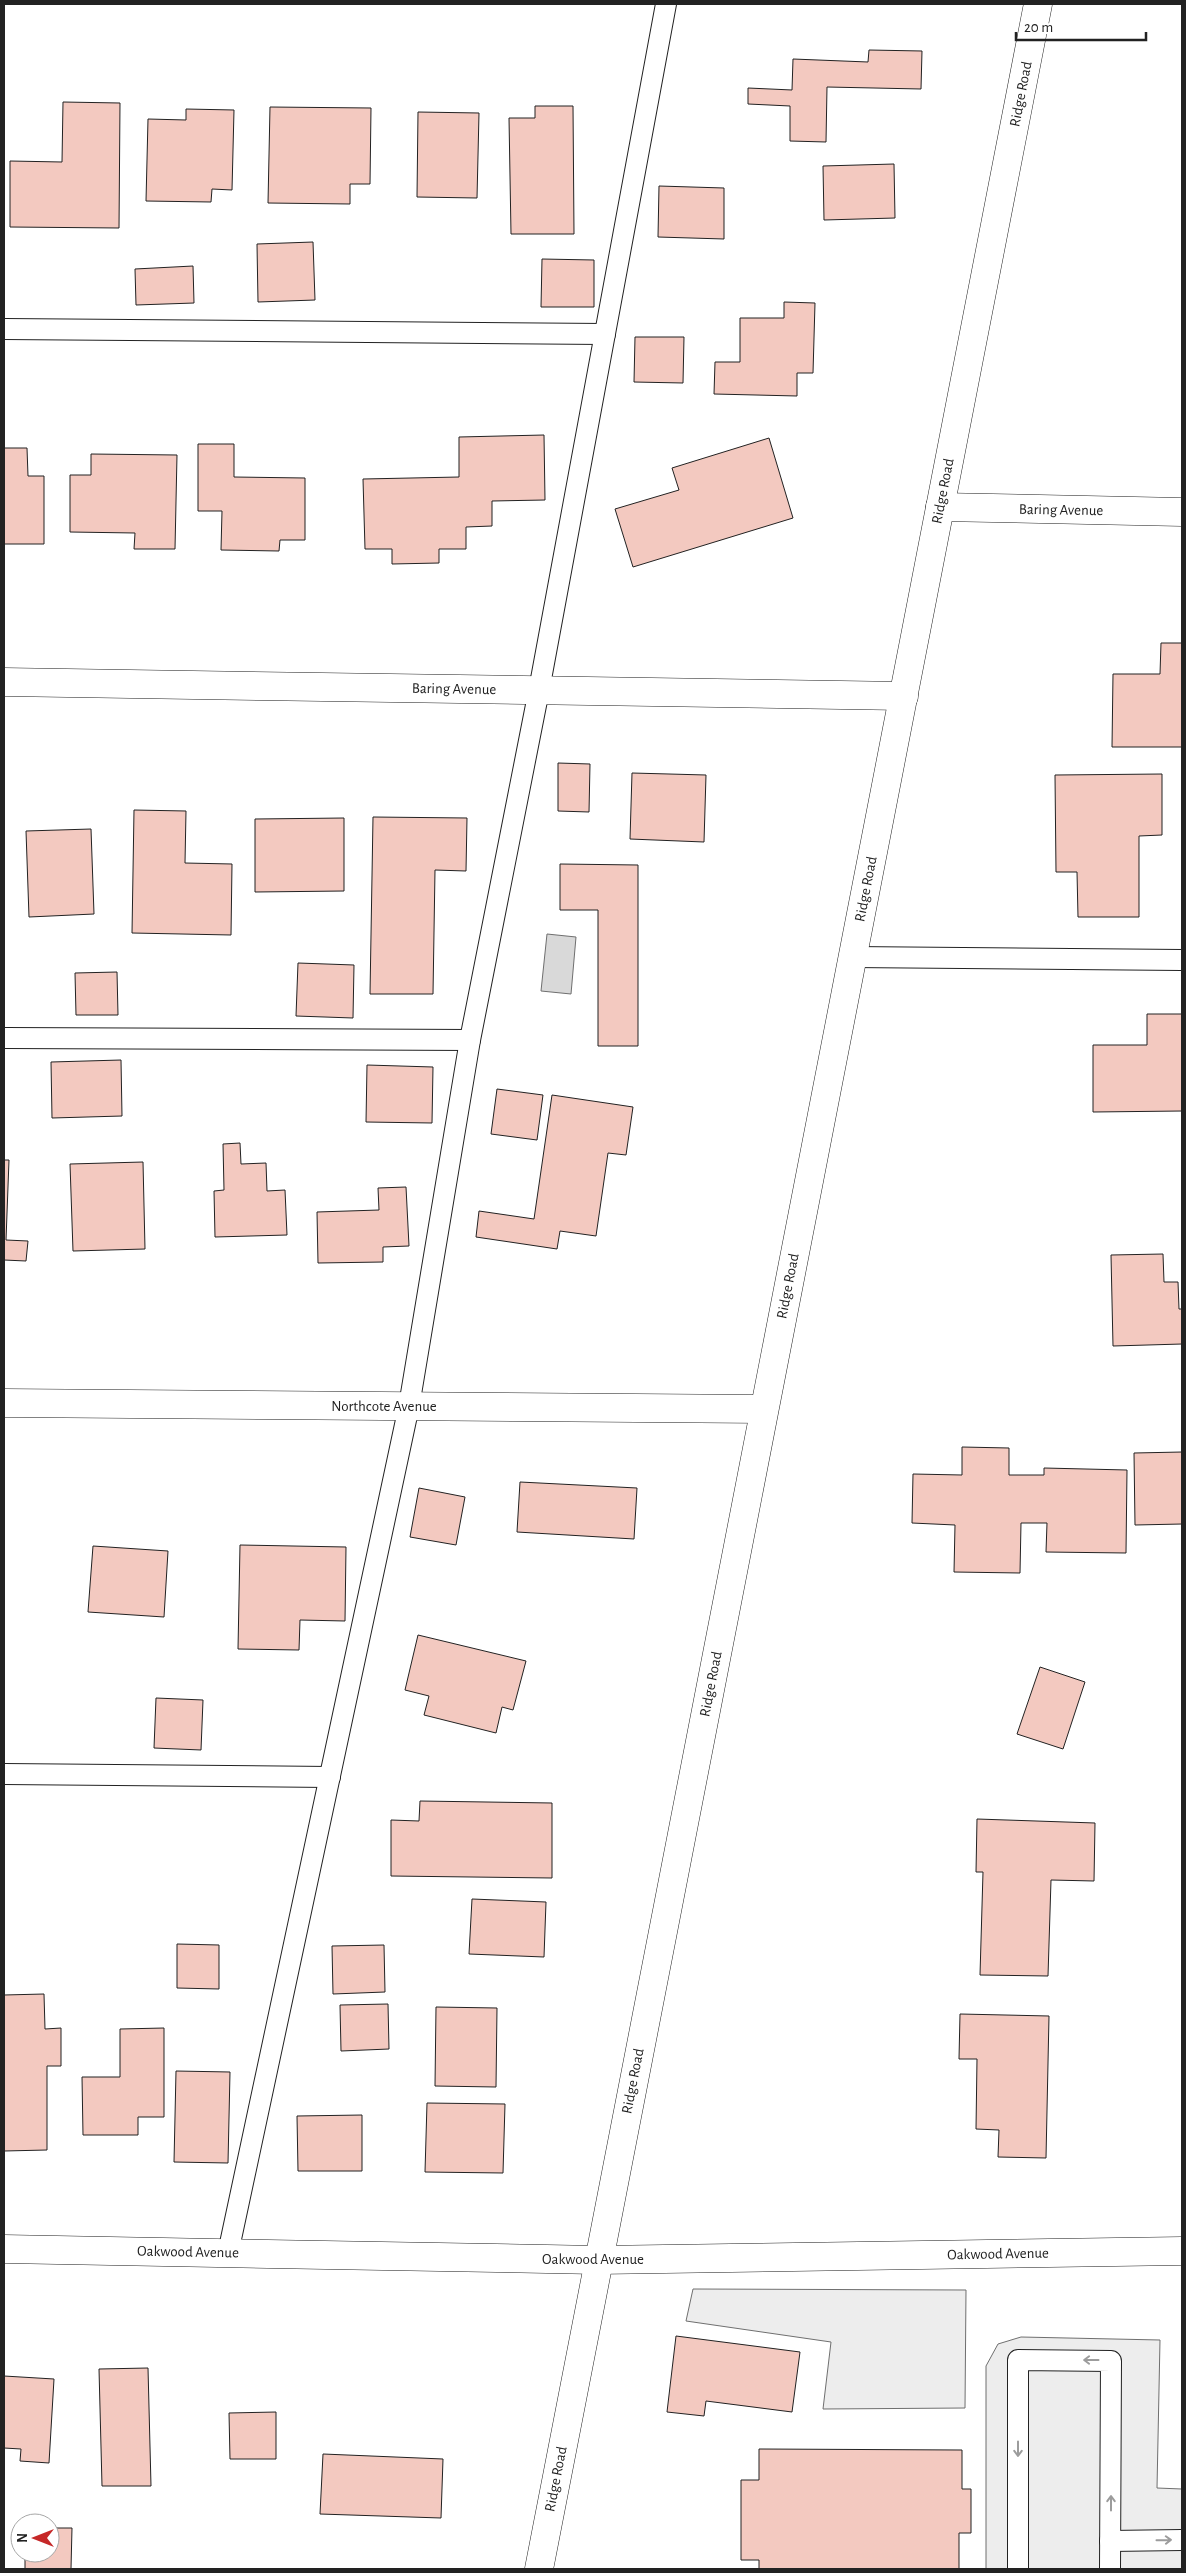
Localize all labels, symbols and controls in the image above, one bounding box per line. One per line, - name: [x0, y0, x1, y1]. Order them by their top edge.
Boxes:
- scale bar: [1016, 10, 1146, 42]
- text: 20 m: [1024, 20, 1053, 35]
- street label: Ridge Road: [1007, 60, 1035, 128]
- street label: Ridge Road: [929, 457, 957, 525]
- street label: Baring Avenue: [1019, 502, 1103, 518]
- street label: Baring Avenue: [412, 681, 496, 697]
- street label: Ridge Road: [852, 855, 880, 923]
- street label: Ridge Road: [774, 1252, 802, 1320]
- street label: Northcote Avenue: [331, 1399, 437, 1414]
- street label: Ridge Road: [697, 1650, 725, 1718]
- street label: Ridge Road: [619, 2047, 647, 2115]
- street label: Oakwood Avenue: [137, 2244, 239, 2260]
- street label: Oakwood Avenue: [947, 2246, 1049, 2262]
- street label: Oakwood Avenue: [542, 2252, 644, 2267]
- one-way arrow: [1083, 2355, 1100, 2365]
- one-way arrow: [1013, 2440, 1023, 2457]
- street label: Ridge Road: [542, 2445, 570, 2513]
- one-way arrow: [1106, 2495, 1116, 2512]
- north arrow: [10, 2513, 60, 2563]
- text: N: [16, 2533, 30, 2543]
- one-way arrow: [1156, 2535, 1172, 2545]

